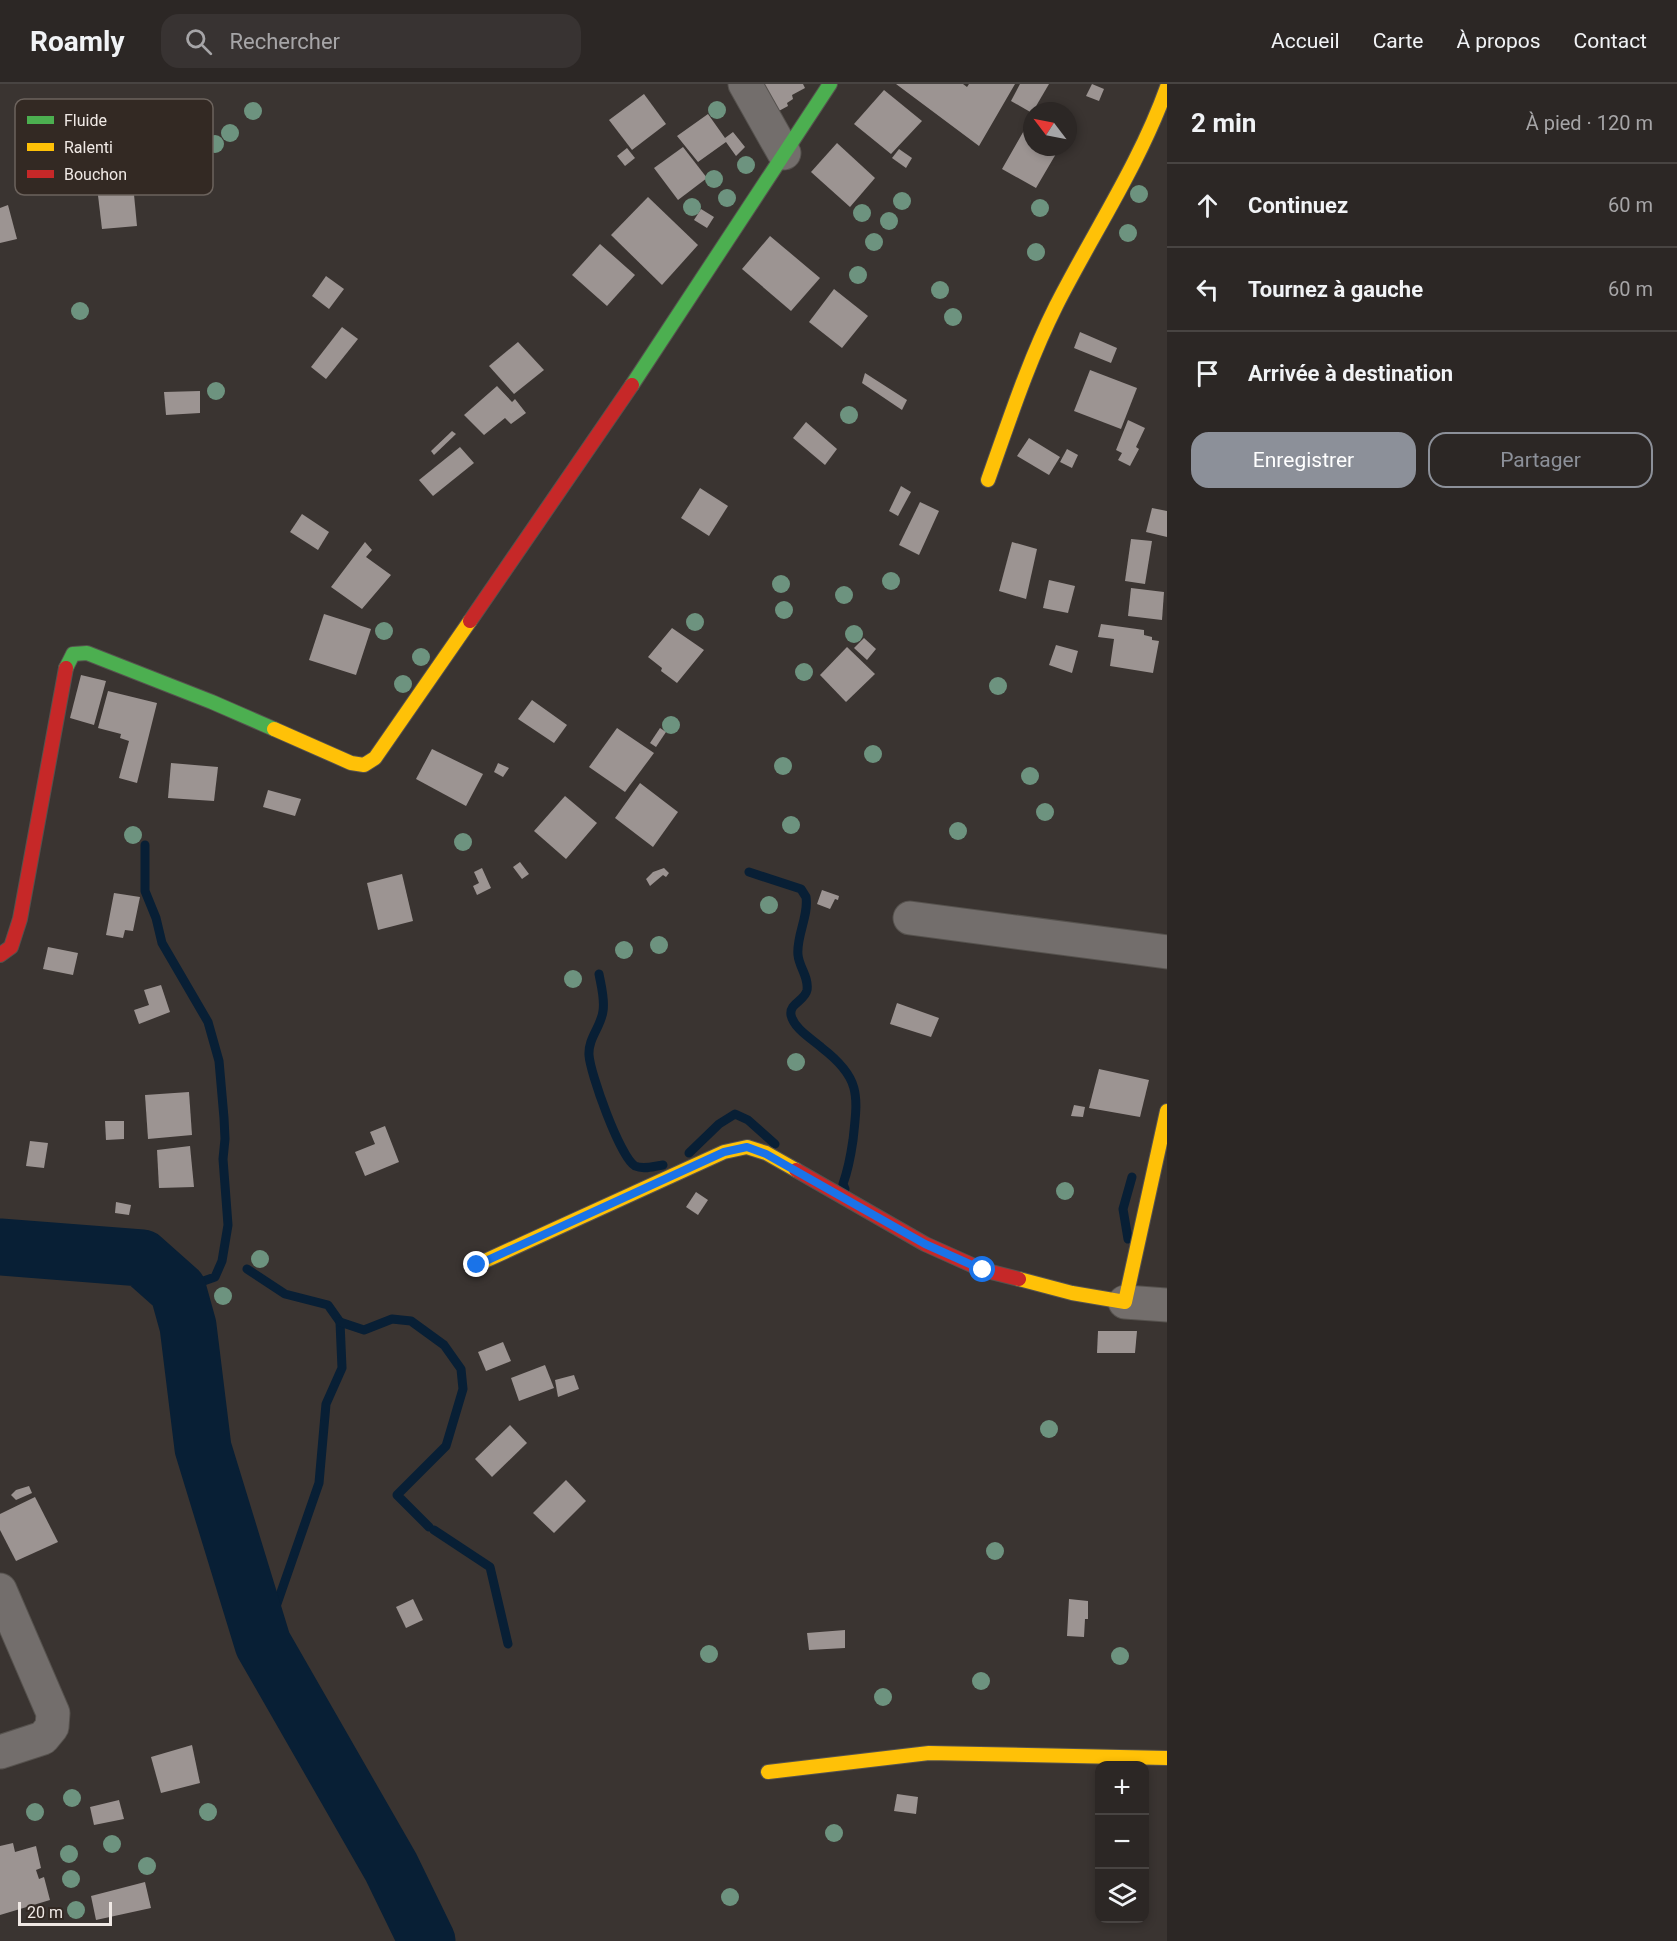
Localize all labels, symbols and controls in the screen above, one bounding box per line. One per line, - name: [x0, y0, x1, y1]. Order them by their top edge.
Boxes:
- search box: [161, 14, 581, 68]
- text: Roamly: [30, 25, 125, 58]
- icon: search: [182, 25, 215, 58]
- text: Rechercher: [230, 29, 340, 54]
- text: Accueil: [1271, 29, 1340, 53]
- text: Carte: [1373, 29, 1423, 53]
- text: À propos: [1456, 29, 1541, 53]
- text: Contact: [1574, 29, 1647, 53]
- legend: [15, 99, 213, 195]
- north arrow: [1023, 102, 1077, 156]
- text: 2 min: [1191, 108, 1256, 138]
- text: Fluide: [64, 111, 107, 130]
- text: À pied · 120 m: [1526, 111, 1653, 135]
- text: Ralenti: [64, 138, 113, 157]
- text: Bouchon: [64, 165, 127, 184]
- icon: ahead: [1191, 189, 1224, 222]
- text: Continuez: [1248, 193, 1348, 218]
- text: 60 m: [1608, 193, 1653, 217]
- icon: left: [1191, 273, 1224, 306]
- text: Tournez à gauche: [1248, 277, 1423, 302]
- text: 60 m: [1608, 277, 1653, 301]
- icon: arrive: [1191, 357, 1224, 390]
- text: Arrivée à destination: [1248, 361, 1453, 386]
- button: Enregistrer: [1191, 432, 1416, 488]
- button: Partager: [1428, 432, 1653, 488]
- route end: [463, 1251, 489, 1277]
- route start: [969, 1256, 995, 1282]
- map controls: [1095, 1761, 1149, 1923]
- button: +: [1095, 1761, 1149, 1815]
- button: −: [1095, 1815, 1149, 1869]
- button: layers: [1095, 1869, 1149, 1923]
- scale bar: [18, 1899, 112, 1926]
- text: 20 m: [27, 1903, 63, 1922]

